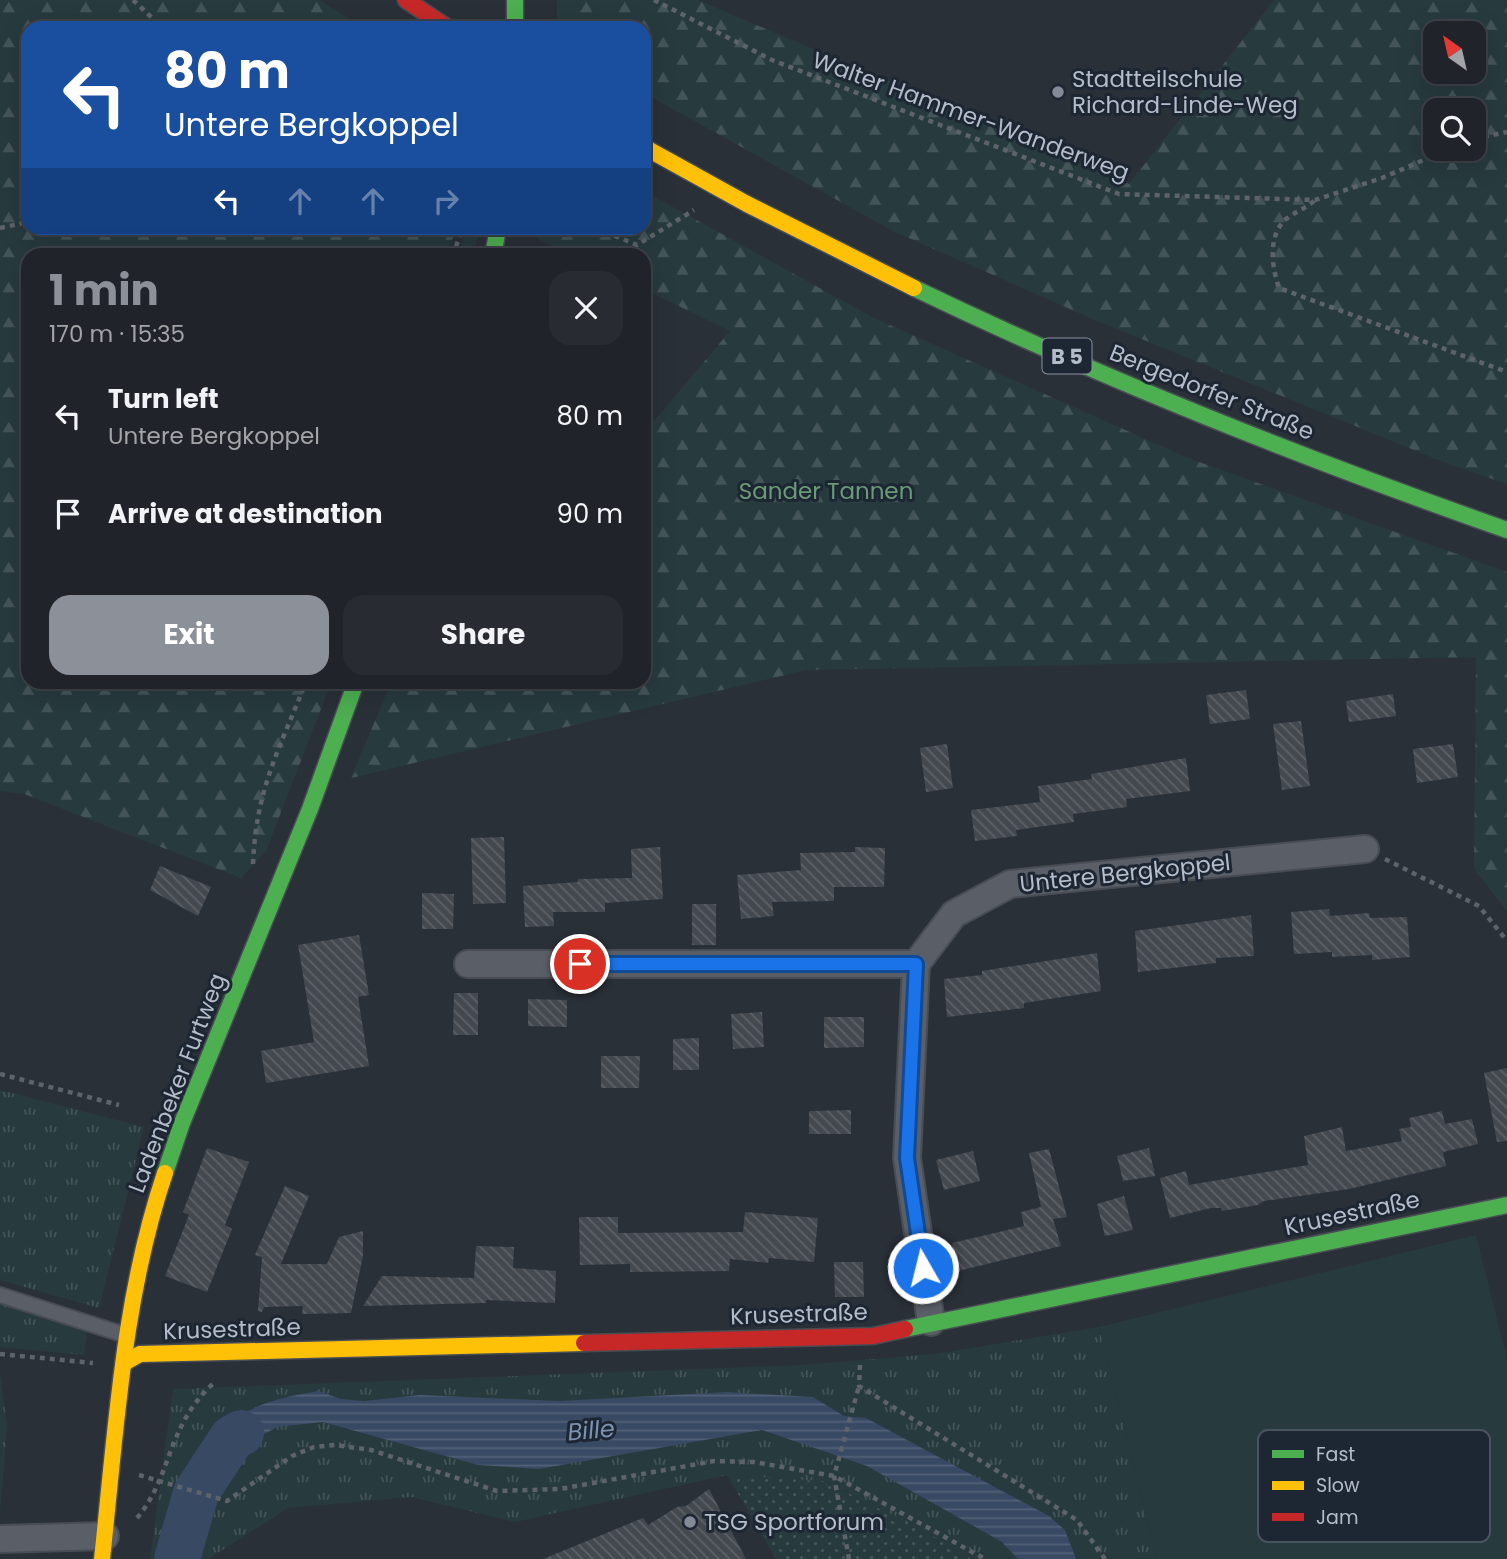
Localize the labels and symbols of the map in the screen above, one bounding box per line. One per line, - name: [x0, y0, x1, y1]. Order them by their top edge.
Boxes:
- north arrow: [1423, 21, 1486, 84]
- street label: Walter Hammer-Wanderweg: [808, 44, 1134, 188]
- place label: Stadtteilschule Richard-Linde-Weg: [1072, 63, 1298, 121]
- marker: Stadtteilschule Richard-Linde-Weg: [1050, 84, 1066, 100]
- street label: Bergedorfer Straße: [1105, 336, 1319, 448]
- road number: B 5: [1042, 338, 1092, 374]
- park label: Sander Tannen: [739, 475, 913, 507]
- street label: Untere Bergkoppel: [1018, 846, 1232, 900]
- pin: [550, 934, 610, 994]
- street label: Ladenbeker Furtweg: [120, 969, 234, 1197]
- street label: Krusestraße: [1281, 1183, 1423, 1243]
- position arrow: [886, 1231, 960, 1305]
- street label: Krusestraße: [730, 1296, 868, 1332]
- street label: Krusestraße: [163, 1311, 301, 1347]
- water label: Bille: [566, 1411, 616, 1448]
- legend: [1258, 1430, 1490, 1542]
- text: Fast: [1316, 1441, 1355, 1468]
- text: Slow: [1316, 1472, 1360, 1499]
- text: Jam: [1316, 1504, 1358, 1531]
- place label: TSG Sportforum: [704, 1506, 884, 1538]
- marker: TSG Sportforum: [682, 1514, 698, 1530]

